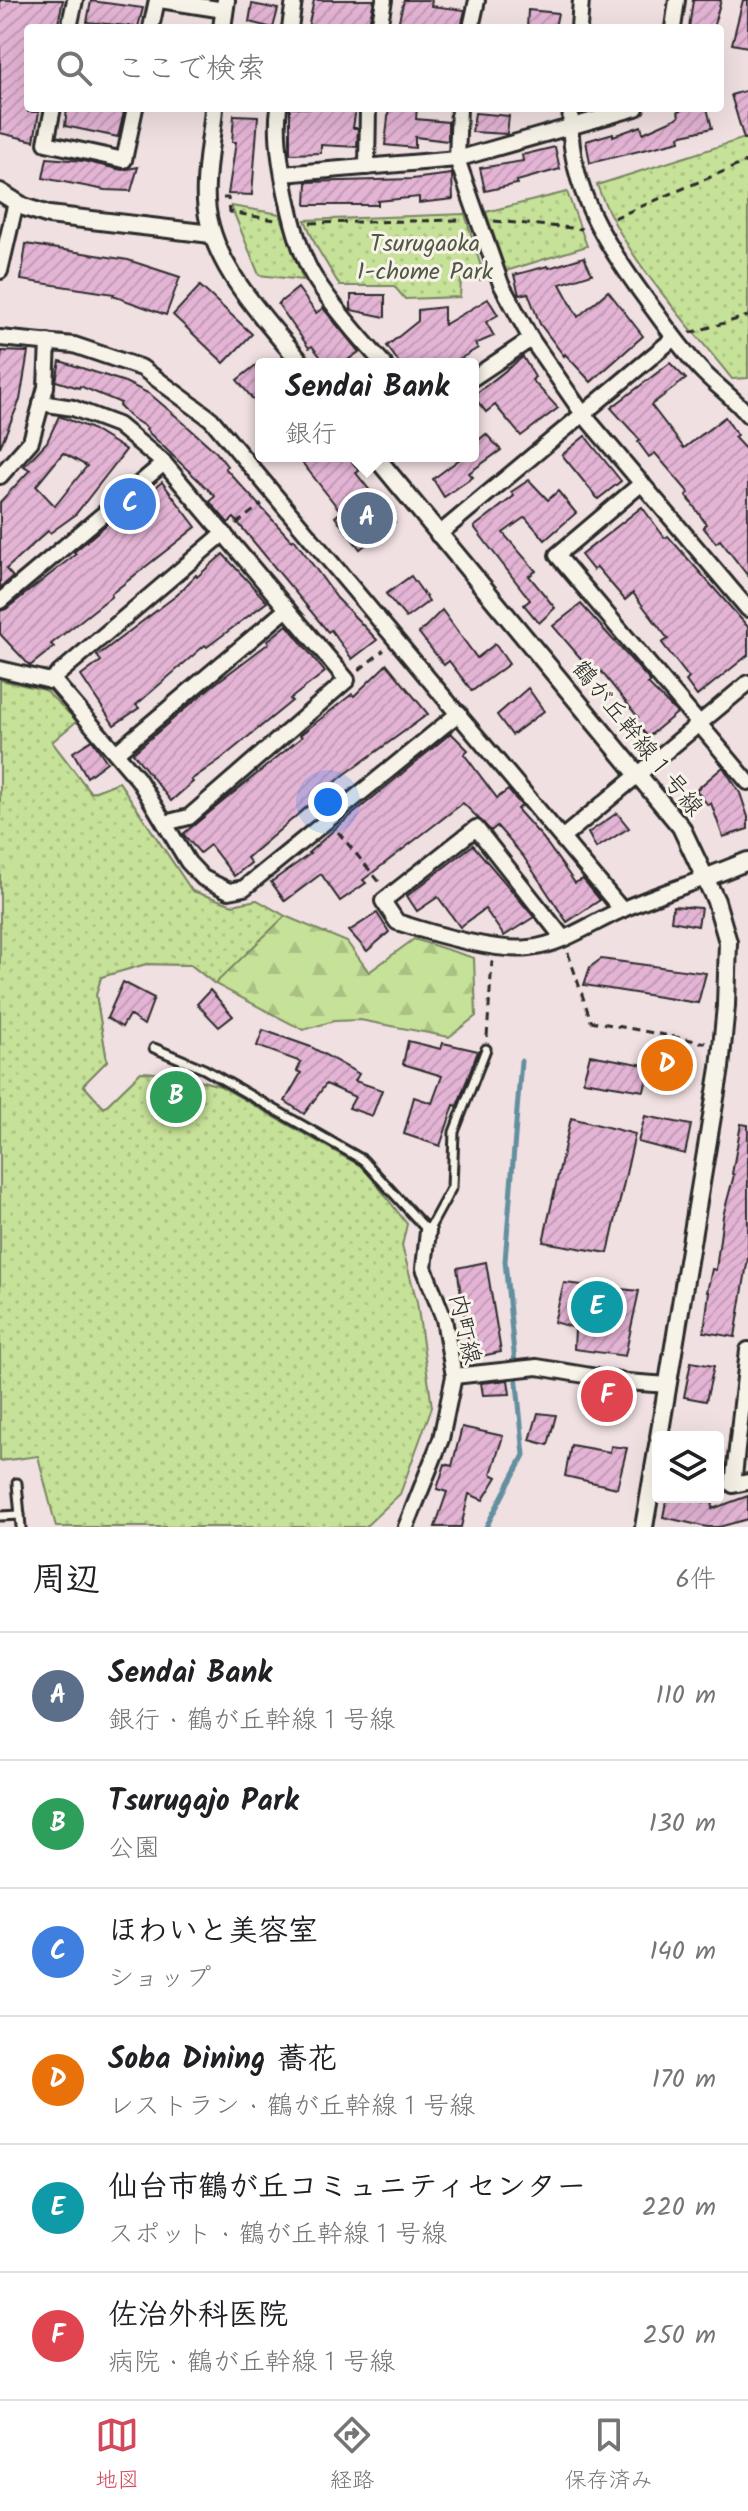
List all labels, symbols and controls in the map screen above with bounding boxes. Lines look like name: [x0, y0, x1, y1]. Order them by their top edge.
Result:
search box: [24, 24, 724, 112]
icon: search: [52, 46, 96, 90]
text: ここで検索: [116, 46, 266, 94]
park label: Tsurugaoka 1-chome Park: [357, 225, 494, 292]
popup: [255, 358, 479, 462]
text: Sendai Bank: [285, 364, 449, 412]
text: 銀行: [285, 414, 337, 456]
pin: C: [104, 474, 156, 534]
pin: A: [341, 488, 393, 548]
street label: 鶴が丘幹線１号線: [561, 652, 713, 826]
your location: [308, 782, 348, 822]
pin: D: [641, 1035, 693, 1095]
pin: B: [150, 1067, 202, 1127]
pin: E: [571, 1277, 623, 1337]
street label: 内町線: [437, 1290, 491, 1368]
pin: F: [581, 1366, 633, 1426]
map controls: [652, 1431, 724, 1503]
button: layers: [652, 1431, 724, 1503]
text: 周辺: [32, 1554, 100, 1608]
text: 6件: [676, 1559, 716, 1601]
text: Sendai Bank: [108, 1650, 272, 1698]
text: A: [50, 1675, 66, 1717]
text: 110 m: [656, 1675, 716, 1717]
text: 銀行 · 鶴が丘幹線１号線: [108, 1700, 395, 1742]
text: Tsurugajo Park: [108, 1778, 299, 1826]
text: B: [50, 1803, 66, 1845]
text: 130 m: [649, 1803, 716, 1845]
text: 公園: [108, 1828, 160, 1870]
text: ほわいと美容室: [108, 1908, 318, 1956]
text: C: [50, 1931, 66, 1973]
text: 140 m: [649, 1931, 716, 1973]
text: ショップ: [108, 1958, 211, 2000]
text: Soba Dining 蕎花: [108, 2036, 337, 2084]
text: D: [49, 2059, 67, 2101]
text: 170 m: [652, 2059, 716, 2101]
text: レストラン · 鶴が丘幹線１号線: [108, 2086, 475, 2128]
text: 仙台市鶴が丘コミュニティセンター: [108, 2164, 586, 2212]
text: E: [51, 2187, 65, 2229]
text: 220 m: [642, 2187, 716, 2229]
text: スポット · 鶴が丘幹線１号線: [108, 2214, 447, 2256]
text: 佐治外科医院: [108, 2292, 288, 2340]
text: F: [51, 2315, 65, 2357]
text: 250 m: [643, 2315, 716, 2357]
text: 病院 · 鶴が丘幹線１号線: [108, 2342, 395, 2384]
tab: 地図: [95, 2413, 139, 2499]
tab: 経路: [330, 2413, 374, 2499]
tab: 保存済み: [565, 2413, 653, 2499]

